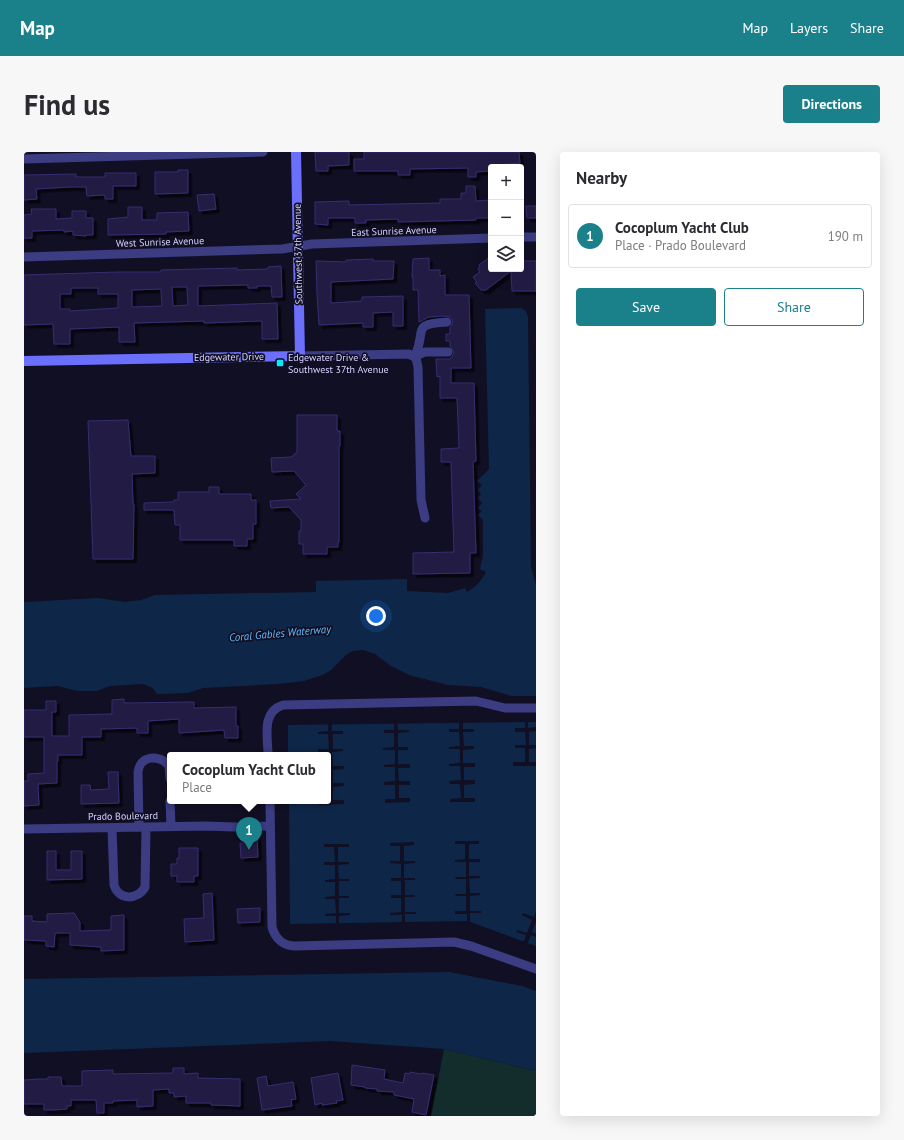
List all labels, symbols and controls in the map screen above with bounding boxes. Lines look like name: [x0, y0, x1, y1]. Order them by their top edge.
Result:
text: Map: [20, 16, 55, 40]
text: Map: [742, 19, 768, 37]
text: Layers: [790, 19, 828, 37]
text: Share: [850, 19, 884, 37]
button: Directions: [783, 85, 880, 123]
text: Find us: [24, 86, 110, 123]
map controls: [488, 164, 524, 272]
button: +: [488, 164, 524, 200]
text: Nearby: [576, 167, 627, 189]
button: −: [488, 200, 524, 236]
street label: Southwest 37th Avenue: [291, 204, 305, 304]
text: Cocoplum Yacht Club: [615, 218, 749, 237]
street label: East Sunrise Avenue: [351, 223, 437, 239]
text: 1: [586, 228, 594, 245]
text: 190 m: [828, 228, 863, 245]
street label: West Sunrise Avenue: [116, 234, 204, 250]
button: layers: [488, 236, 524, 272]
text: Place · Prado Boulevard: [615, 237, 746, 254]
button: Save: [576, 288, 716, 326]
button: Share: [724, 288, 864, 326]
street label: Edgewater Drive: [194, 350, 264, 364]
place label: Edgewater Drive & Southwest 37th Avenue: [288, 351, 389, 376]
marker: Edgewater Drive & Southwest 37th Avenue: [275, 358, 285, 368]
your location: [366, 606, 386, 626]
water label: Coral Gables Waterway: [229, 621, 333, 644]
popup: [167, 752, 331, 804]
text: Cocoplum Yacht Club: [182, 760, 316, 779]
text: Place: [182, 779, 212, 796]
street label: Prado Boulevard: [88, 809, 158, 823]
pin: 1: [236, 817, 262, 850]

